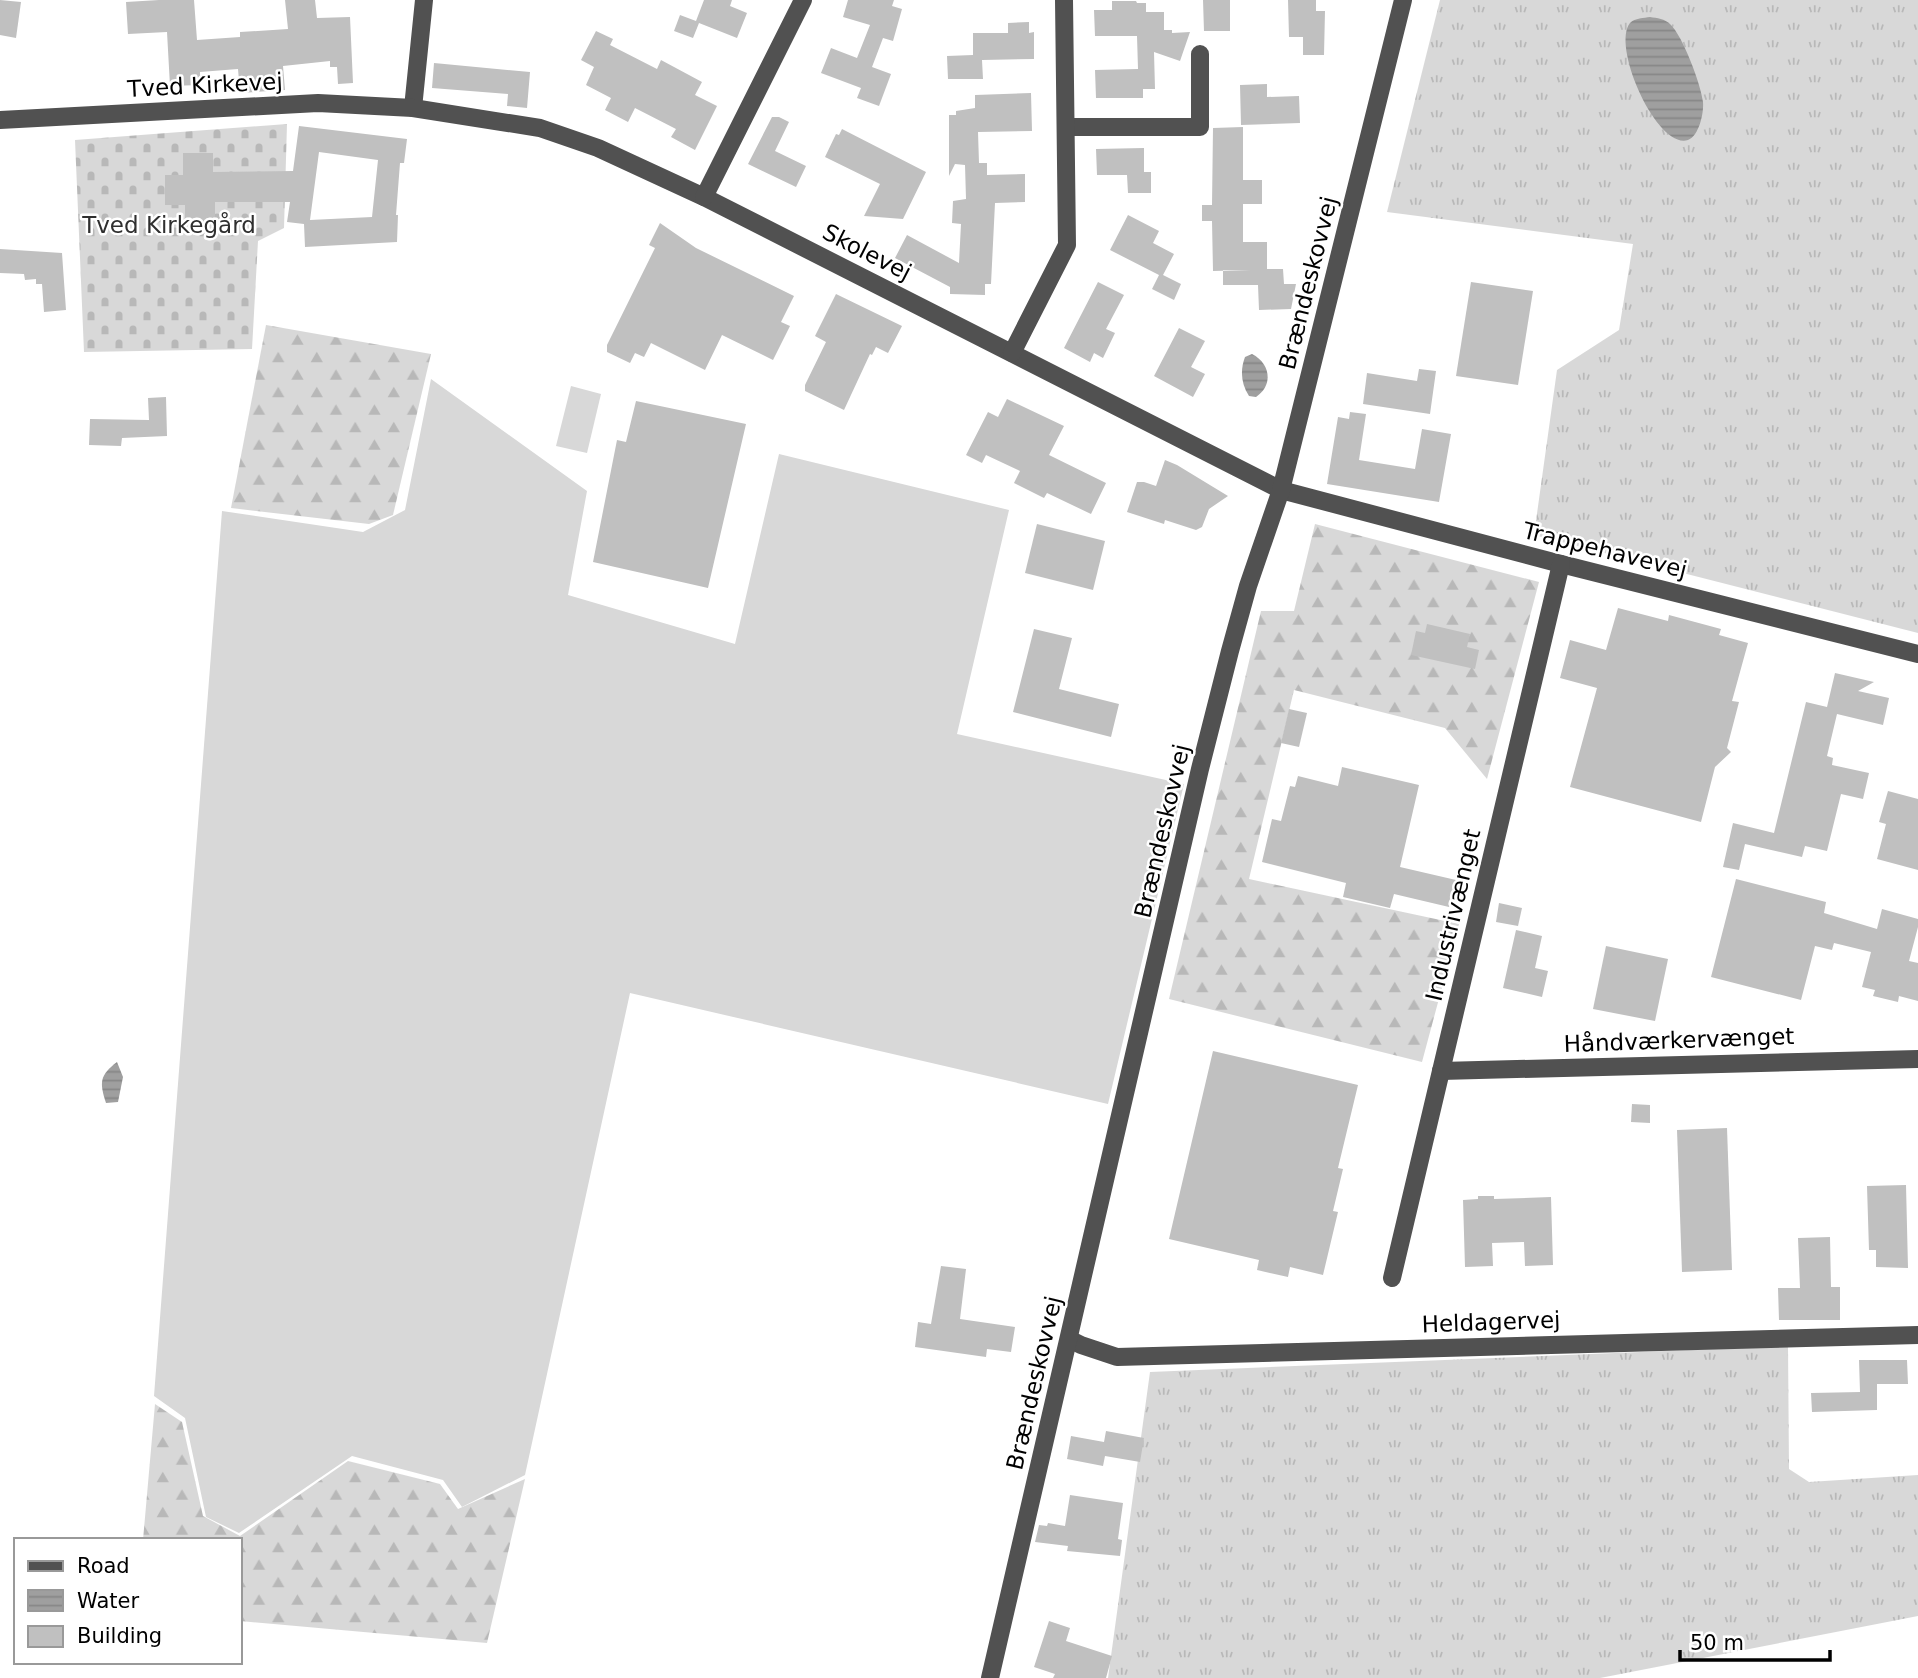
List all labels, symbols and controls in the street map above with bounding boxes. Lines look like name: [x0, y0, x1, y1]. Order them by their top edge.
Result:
street label: Tved Kirkevej: [126, 68, 283, 102]
street label: Brændeskovvej: [1274, 194, 1342, 372]
park label: Tved Kirkegård: [81, 211, 256, 238]
street label: Skolevej: [818, 219, 916, 285]
street label: Trappehavevej: [1519, 517, 1690, 583]
street label: Brændeskovvej: [1129, 742, 1195, 920]
street label: Industrivænget: [1421, 826, 1485, 1004]
street label: Håndværkervænget: [1563, 1022, 1795, 1057]
street label: Brændeskovvej: [1001, 1294, 1067, 1472]
street label: Heldagervej: [1421, 1307, 1561, 1337]
legend: [14, 1538, 242, 1664]
text: Road: [77, 1554, 130, 1578]
text: Water: [77, 1589, 139, 1613]
scale bar: [1680, 1618, 1830, 1662]
text: Building: [77, 1624, 162, 1648]
text: 50 m: [1690, 1631, 1744, 1655]

